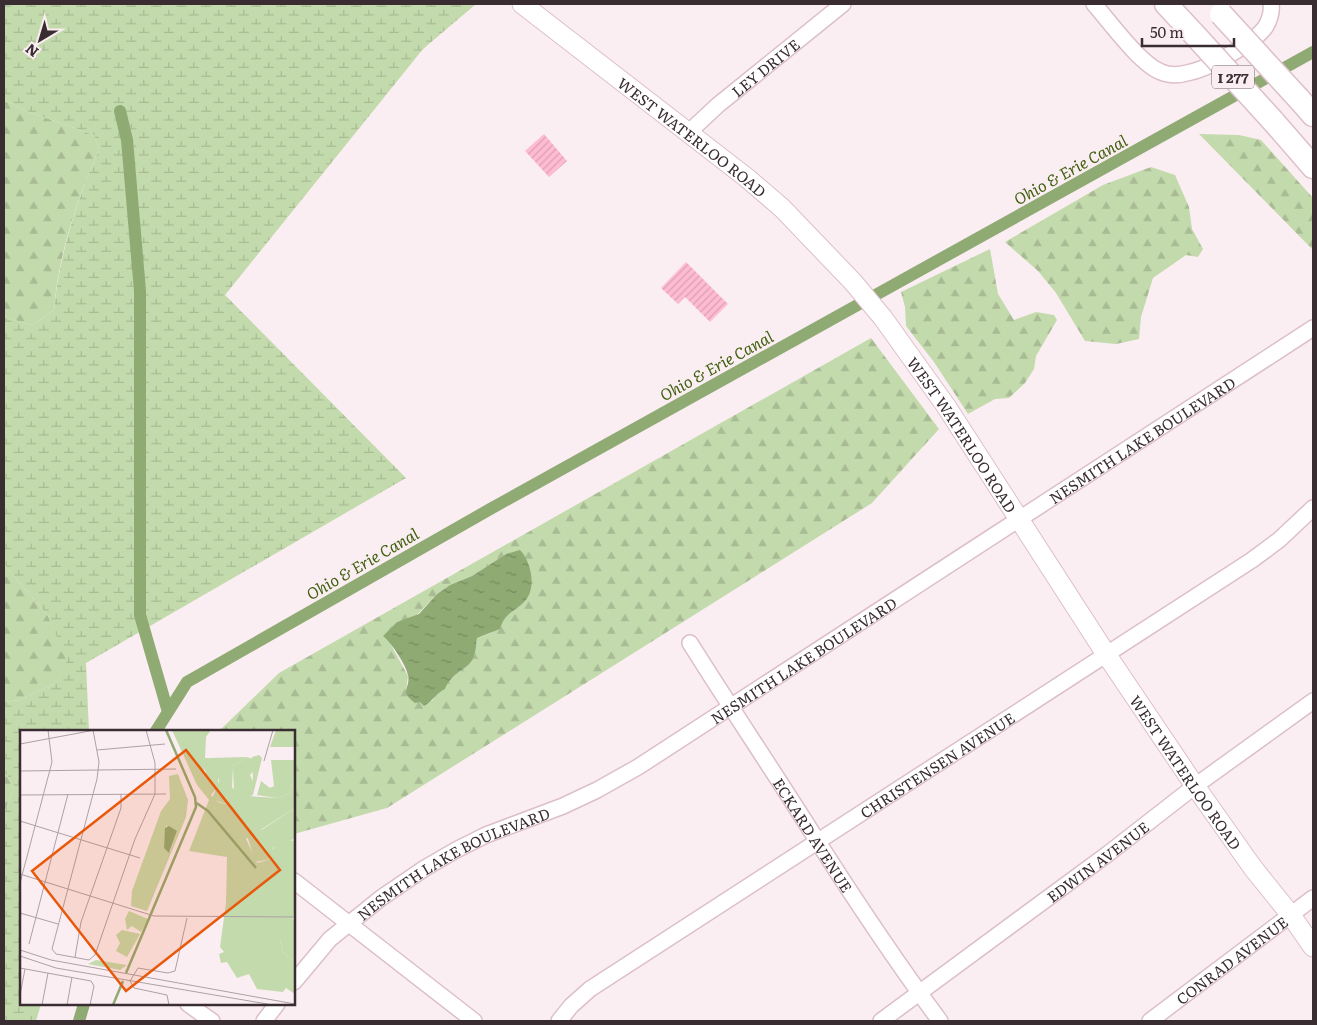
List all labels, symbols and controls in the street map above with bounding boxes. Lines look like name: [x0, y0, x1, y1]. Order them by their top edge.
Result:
north arrow: [15, 15, 65, 65]
scale bar: [1142, 15, 1234, 47]
text: 50 m: [1150, 20, 1184, 43]
street label: LEY DRIVE: [726, 32, 804, 102]
text: N: [20, 39, 42, 63]
road number: I 277: [1212, 66, 1254, 88]
street label: WEST WATERLOO ROAD: [613, 71, 772, 202]
water label: Ohio & Erie Canal: [1009, 128, 1132, 210]
water label: Ohio & Erie Canal: [655, 324, 778, 406]
street label: WEST WATERLOO ROAD: [902, 352, 1023, 517]
street label: NESMITH LAKE BOULEVARD: [1044, 370, 1240, 509]
water label: Ohio & Erie Canal: [301, 521, 423, 605]
street label: NESMITH LAKE BOULEVARD: [705, 590, 901, 729]
street label: WEST WATERLOO ROAD: [1125, 690, 1248, 854]
street label: CHRISTENSEN AVENUE: [855, 706, 1019, 823]
inset map: [20, 730, 295, 1005]
street label: ECKARD AVENUE: [768, 773, 859, 897]
street label: NESMITH LAKE BOULEVARD: [351, 801, 553, 925]
street label: EDWIN AVENUE: [1041, 815, 1153, 907]
street label: CONRAD AVENUE: [1171, 910, 1292, 1009]

